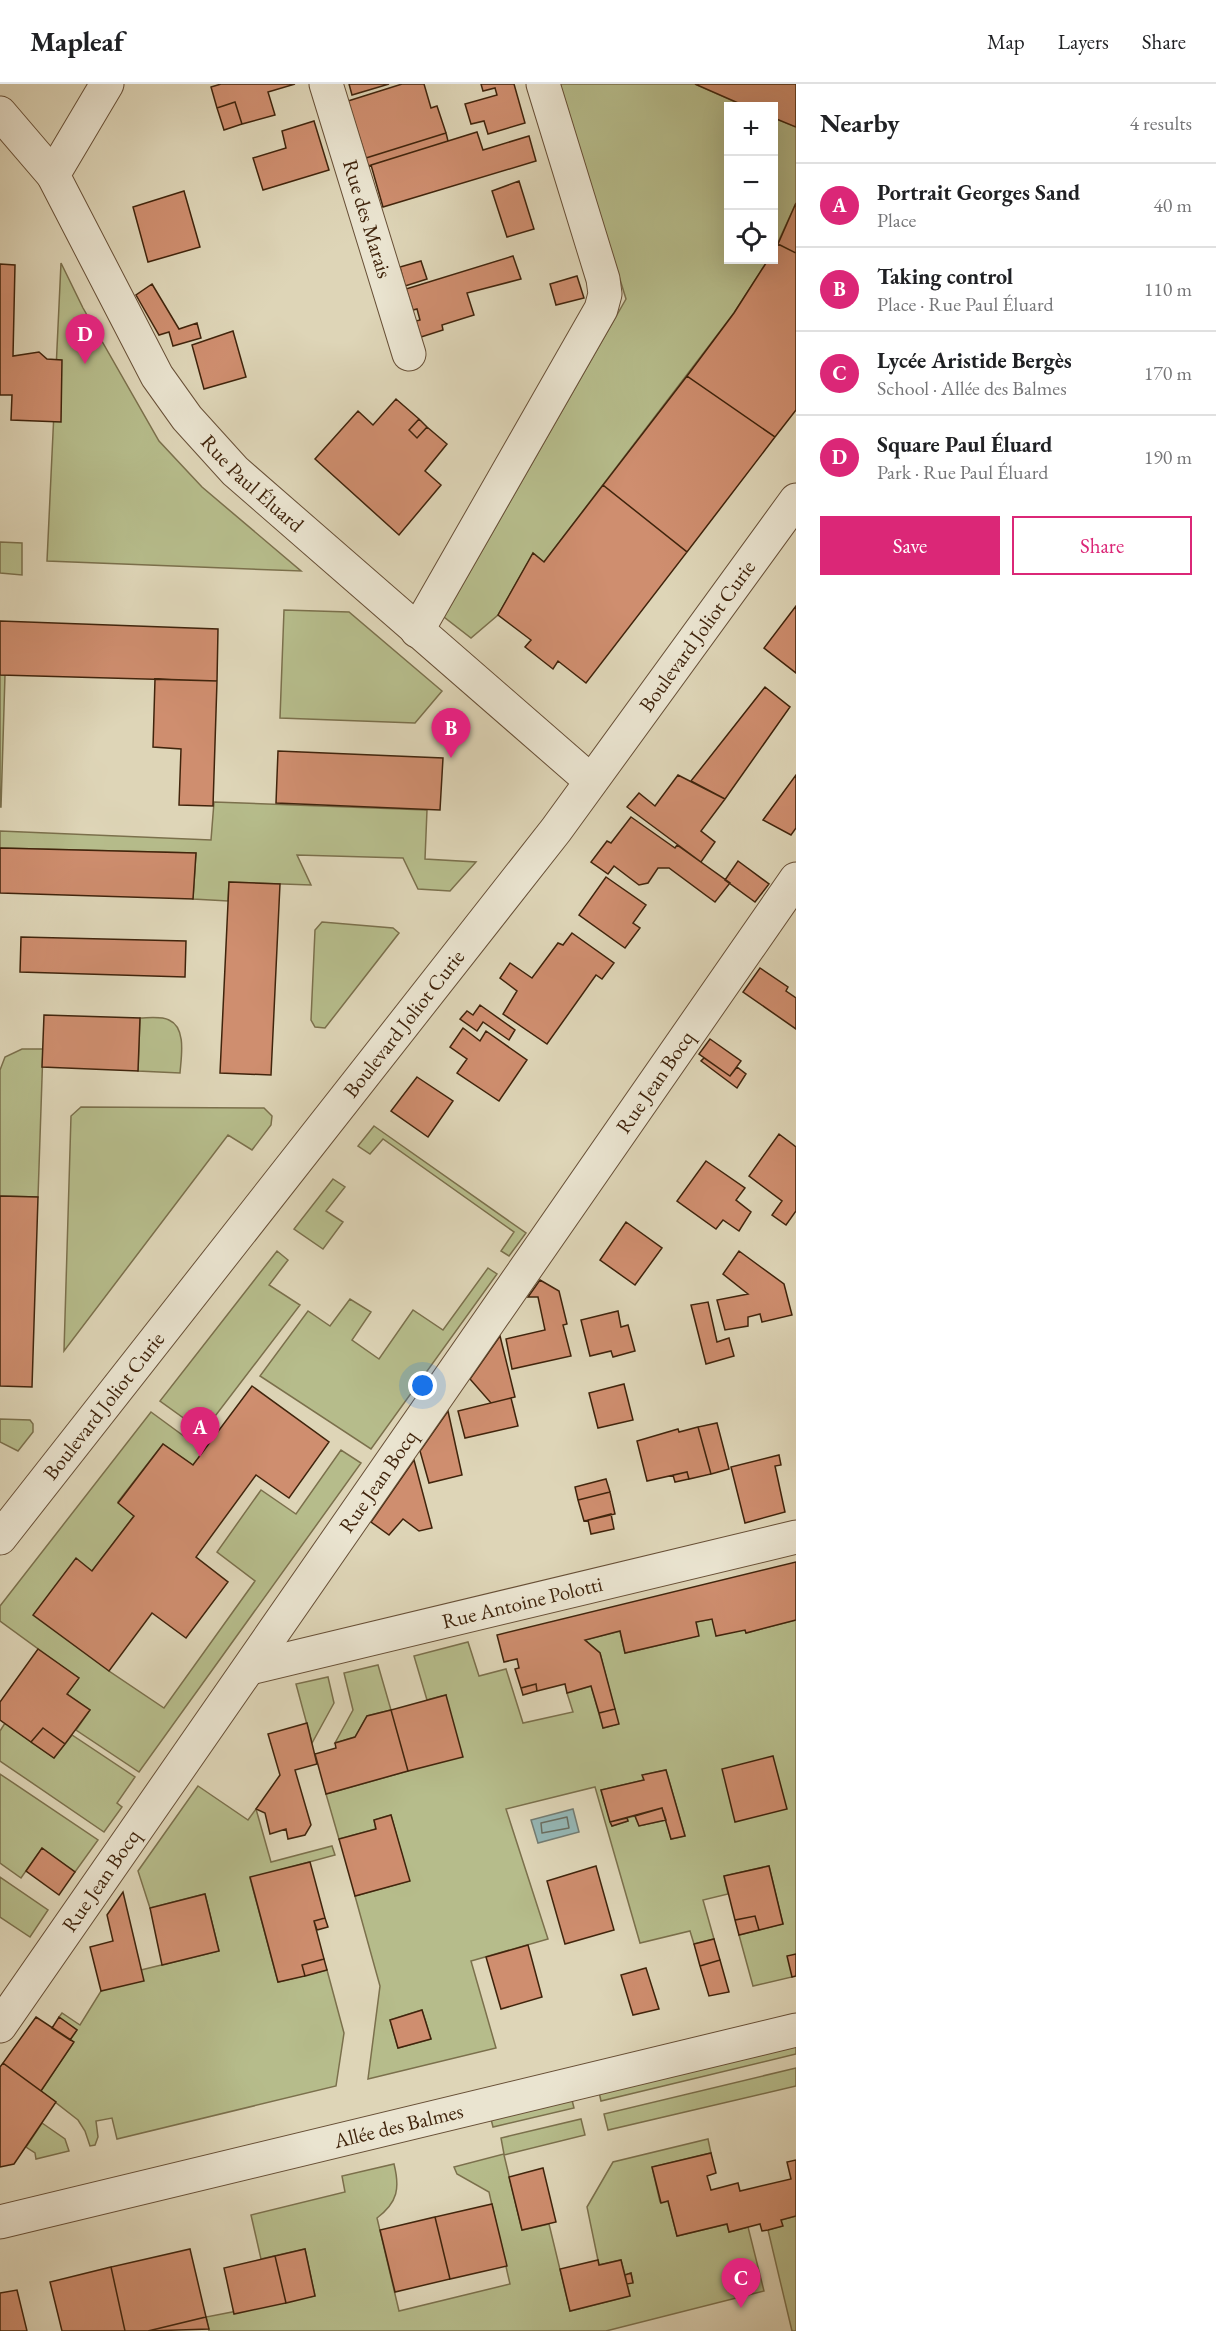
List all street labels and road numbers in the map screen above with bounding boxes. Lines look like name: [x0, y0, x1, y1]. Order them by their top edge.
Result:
street label: Rue des Marais: [337, 156, 399, 281]
street label: Rue Paul Éluard: [195, 428, 310, 538]
street label: Boulevard Joliot Curie: [632, 555, 761, 717]
street label: Boulevard Joliot Curie: [337, 944, 470, 1103]
street label: Rue Jean Bocq: [610, 1025, 700, 1138]
street label: Boulevard Joliot Curie: [37, 1326, 170, 1485]
street label: Rue Jean Bocq: [332, 1424, 423, 1538]
street label: Rue Antoine Polotti: [439, 1570, 605, 1634]
street label: Rue Jean Bocq: [55, 1824, 146, 1937]
street label: Allée des Balmes: [330, 2097, 466, 2154]

